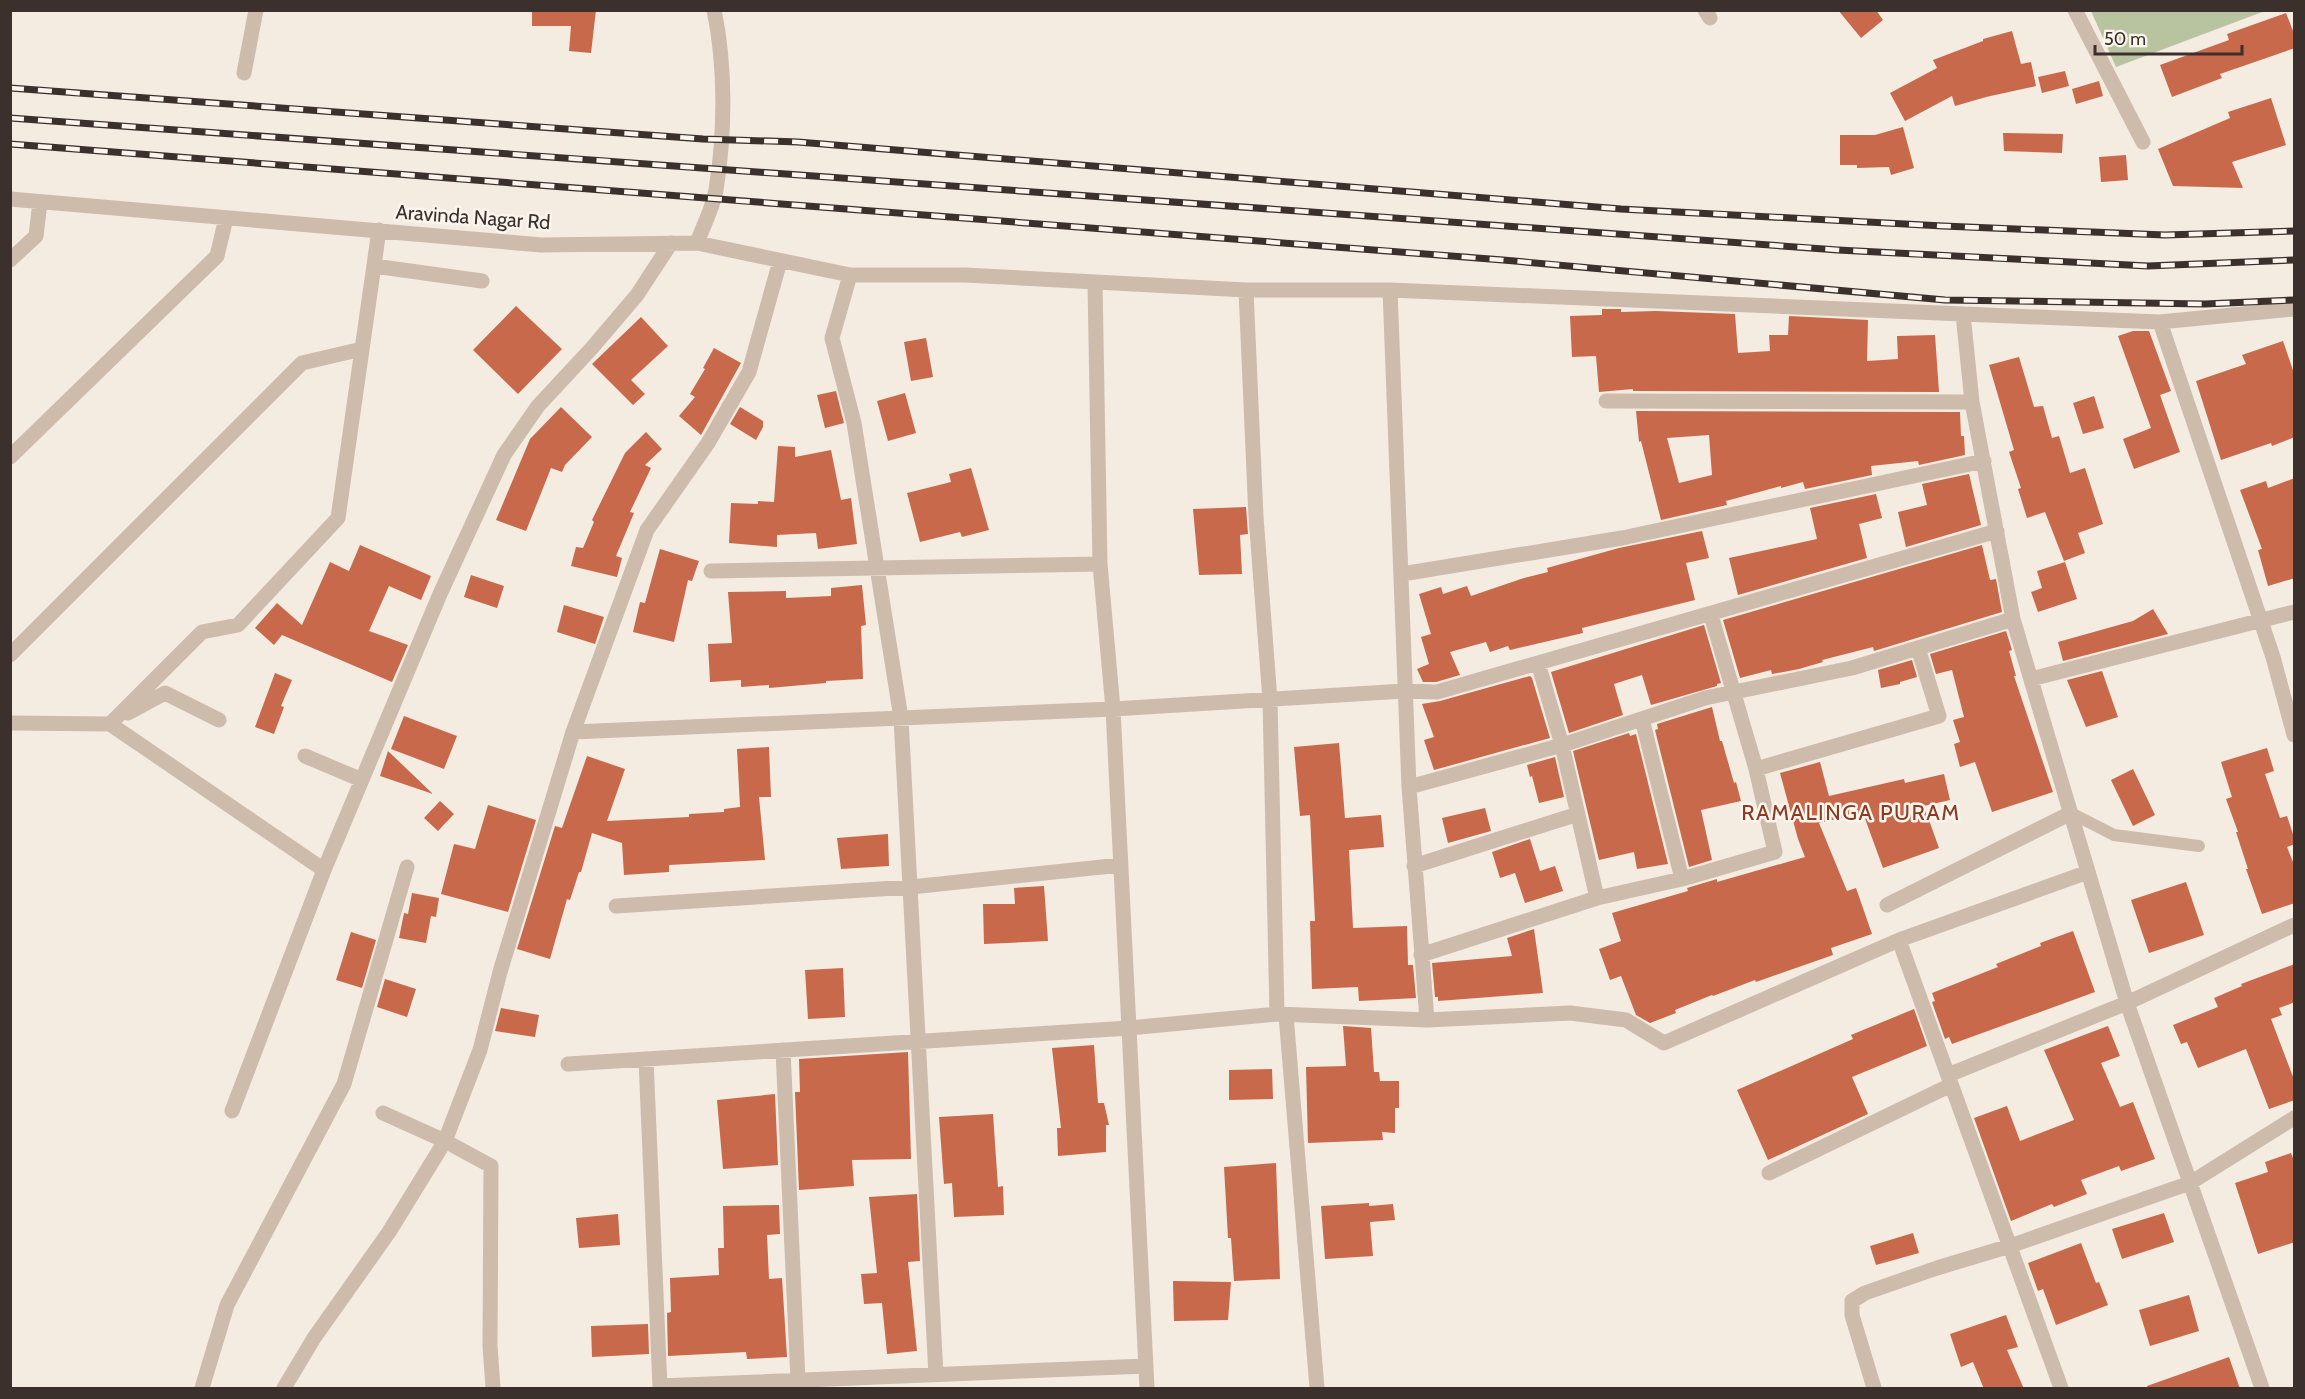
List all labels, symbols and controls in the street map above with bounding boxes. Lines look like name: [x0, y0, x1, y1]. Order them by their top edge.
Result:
scale bar: [2095, 18, 2242, 56]
text: 50 m: [2104, 28, 2146, 50]
street label: Aravinda Nagar Rd: [395, 200, 551, 234]
district label: RAMALINGA PURAM: [1741, 799, 1961, 826]

